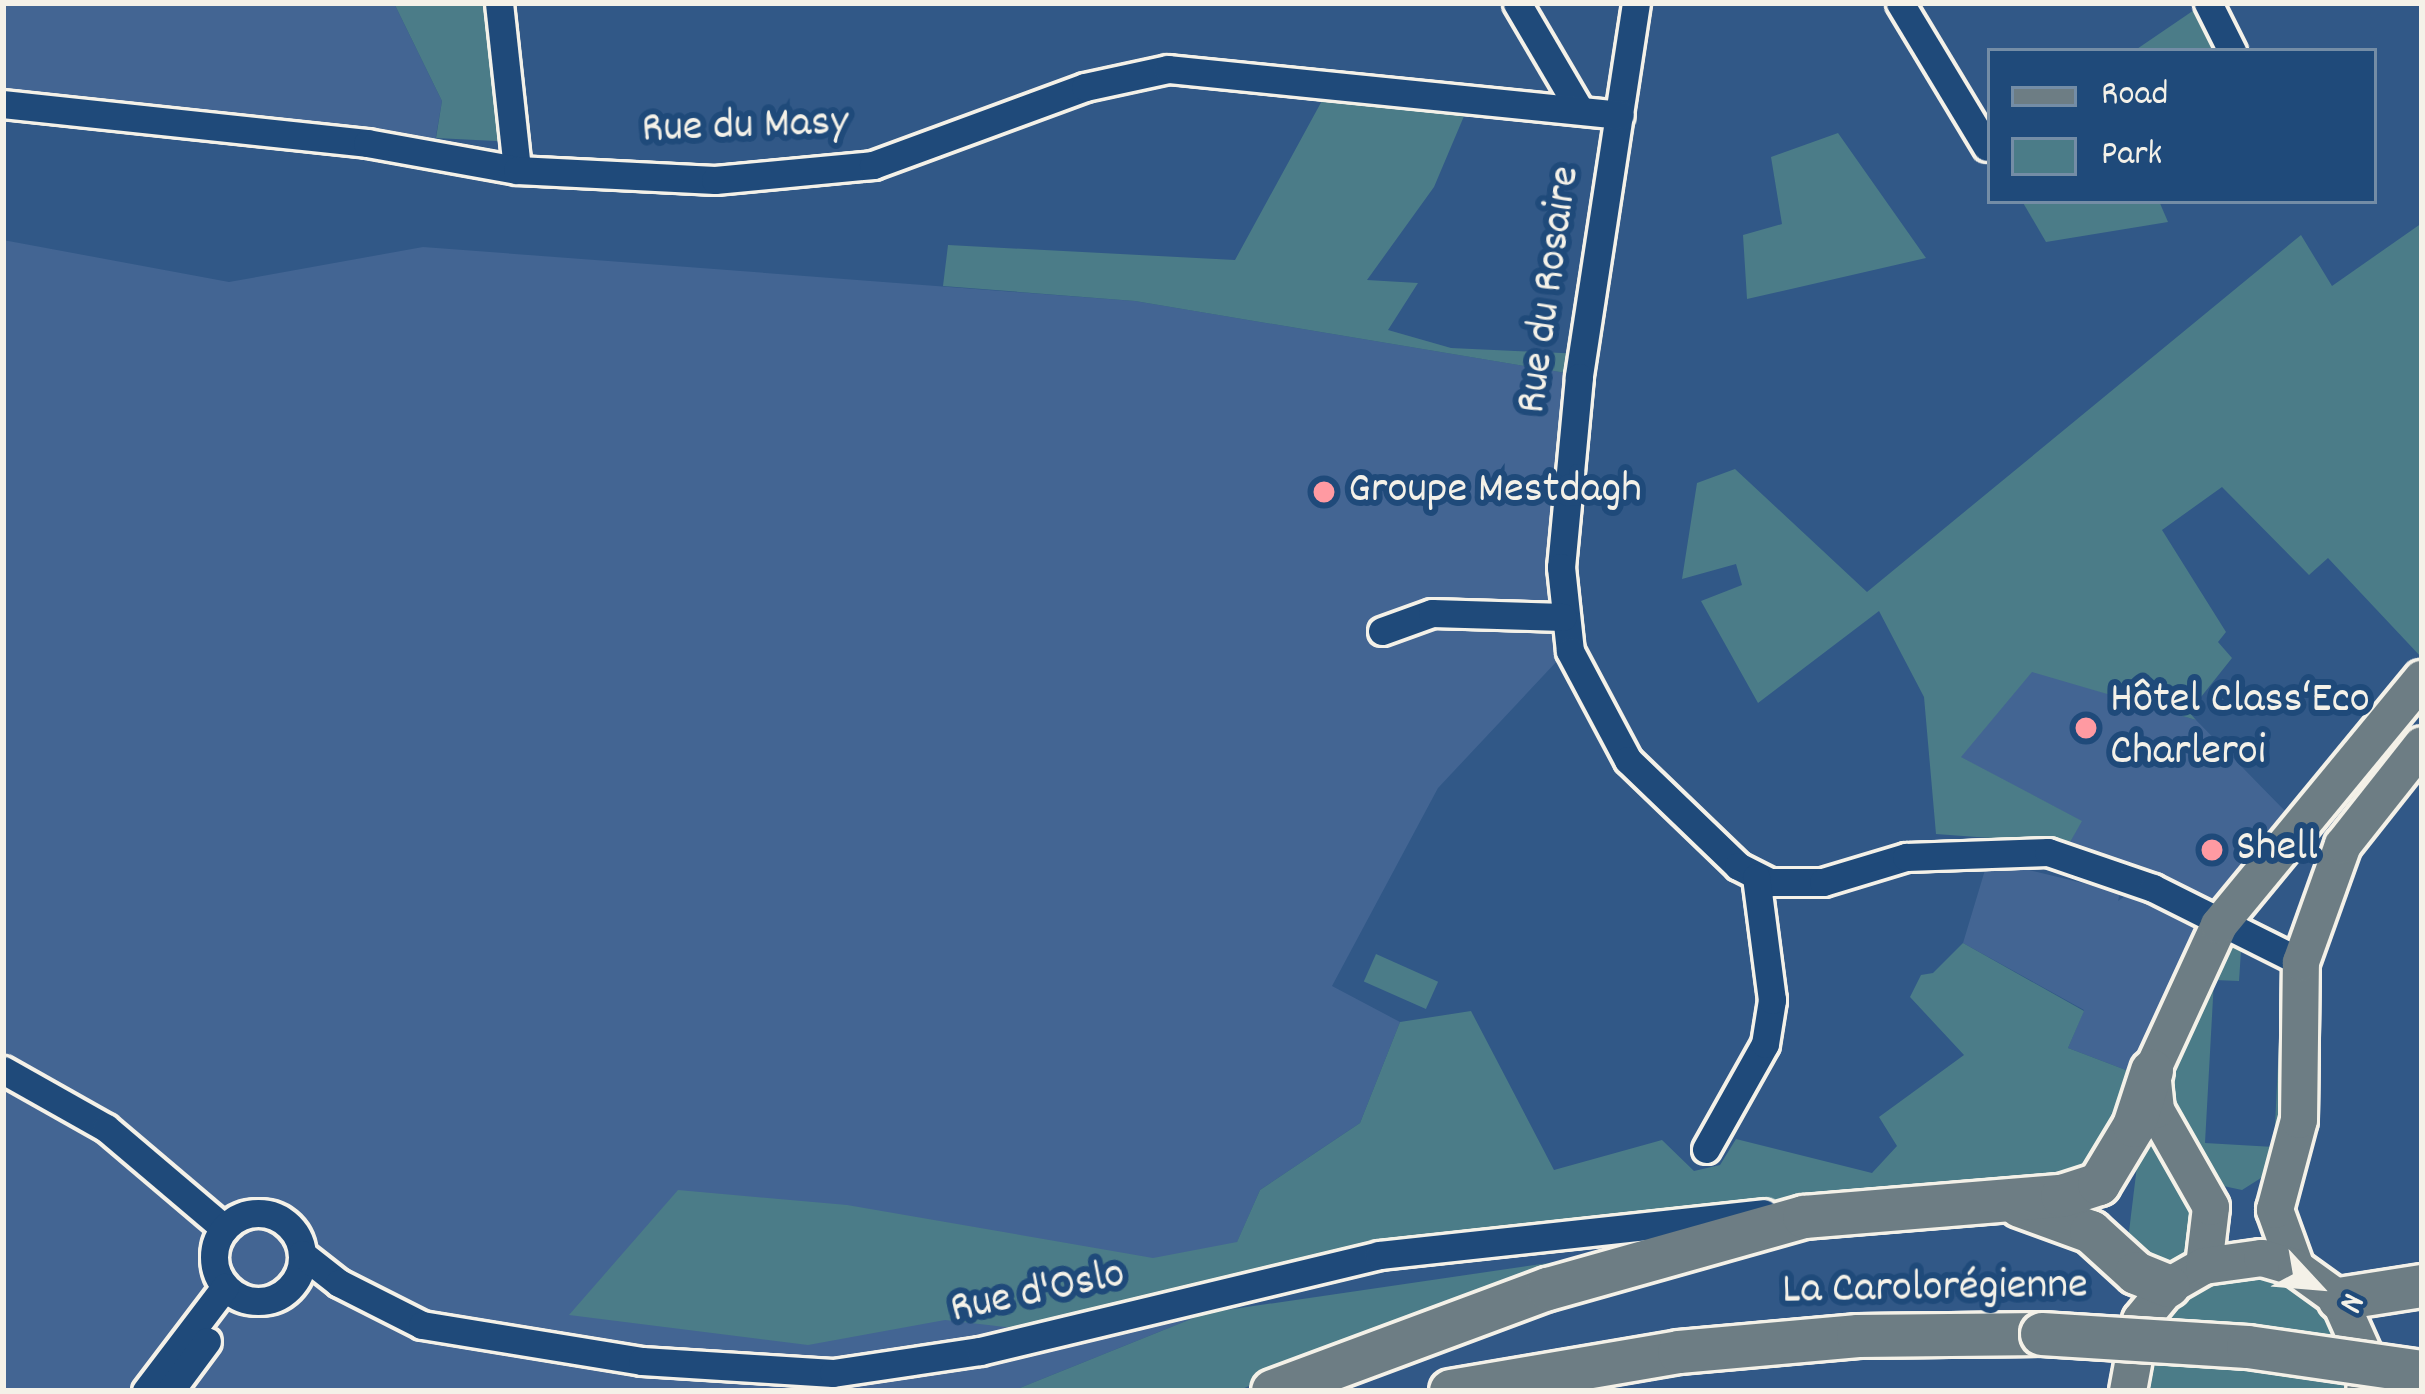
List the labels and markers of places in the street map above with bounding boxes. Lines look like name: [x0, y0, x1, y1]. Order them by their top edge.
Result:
place label: Groupe Mestdagh: [1348, 465, 1642, 519]
marker: Groupe Mestdagh: [1311, 479, 1337, 505]
place label: Hôtel Class‘Eco Charleroi: [2110, 675, 2370, 781]
marker: Hôtel Class‘Eco Charleroi: [2073, 715, 2099, 741]
place label: Shell: [2236, 823, 2318, 877]
marker: Shell: [2199, 837, 2225, 863]

